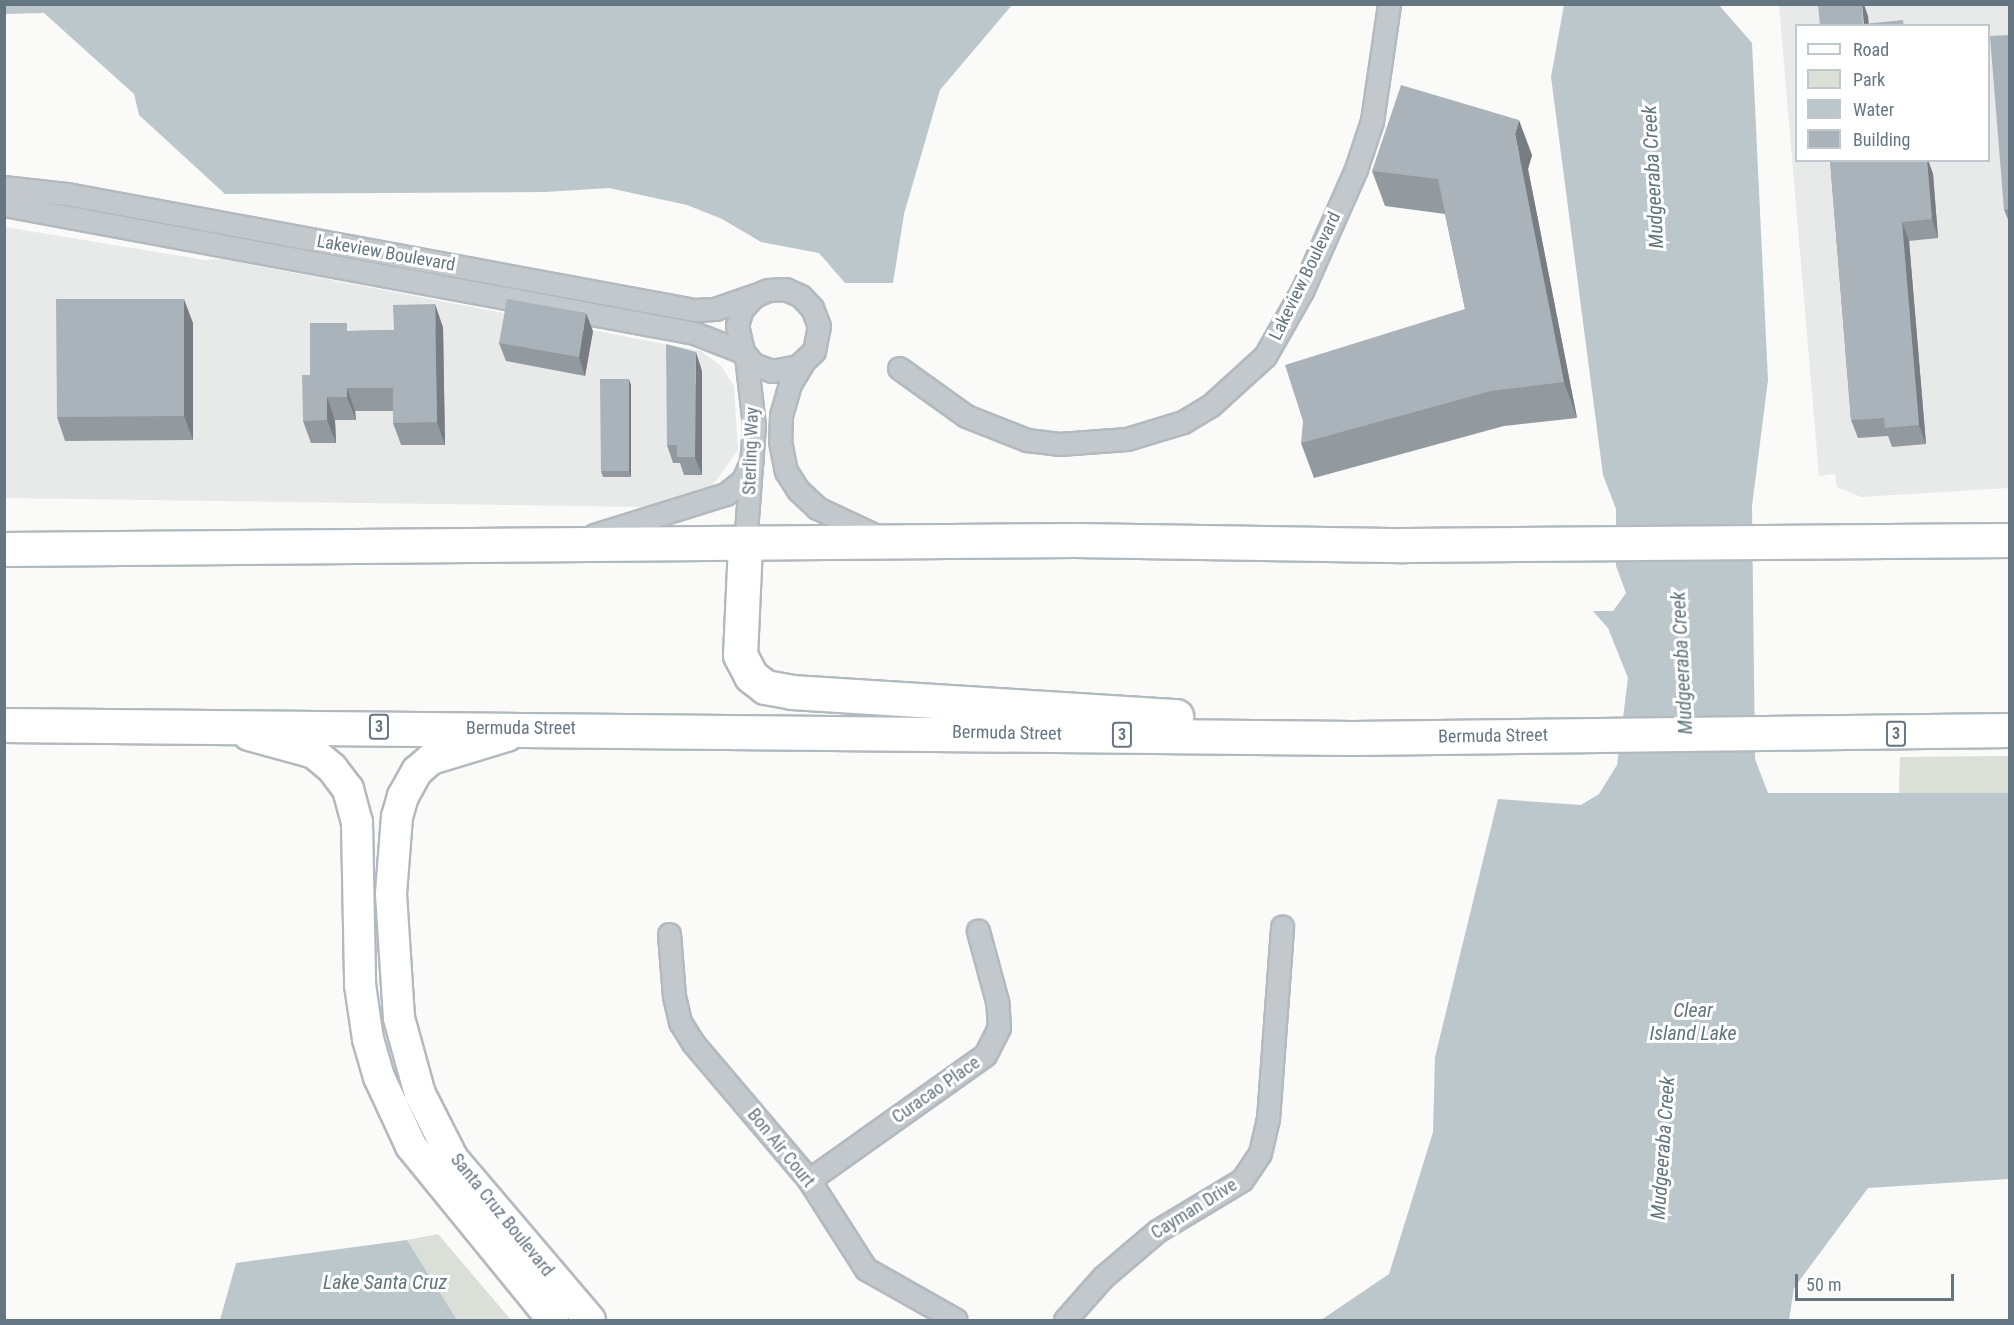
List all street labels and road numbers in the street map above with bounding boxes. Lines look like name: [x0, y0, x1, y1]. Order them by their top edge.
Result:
street label: Lakeview Boulevard: [1265, 208, 1345, 344]
street label: Lakeview Boulevard: [315, 230, 457, 276]
street label: Sterling Way: [739, 407, 763, 495]
road number: 3: [368, 714, 389, 740]
street label: Bermuda Street: [466, 717, 576, 739]
street label: Bermuda Street: [952, 721, 1062, 745]
road number: 3: [1886, 721, 1906, 747]
road number: 3: [1112, 722, 1132, 748]
street label: Bermuda Street: [1438, 724, 1548, 748]
street label: Curacao Place: [888, 1052, 984, 1128]
street label: Bon Air Court: [743, 1104, 819, 1192]
street label: Santa Cruz Boulevard: [446, 1149, 558, 1281]
street label: Cayman Drive: [1147, 1174, 1241, 1244]

